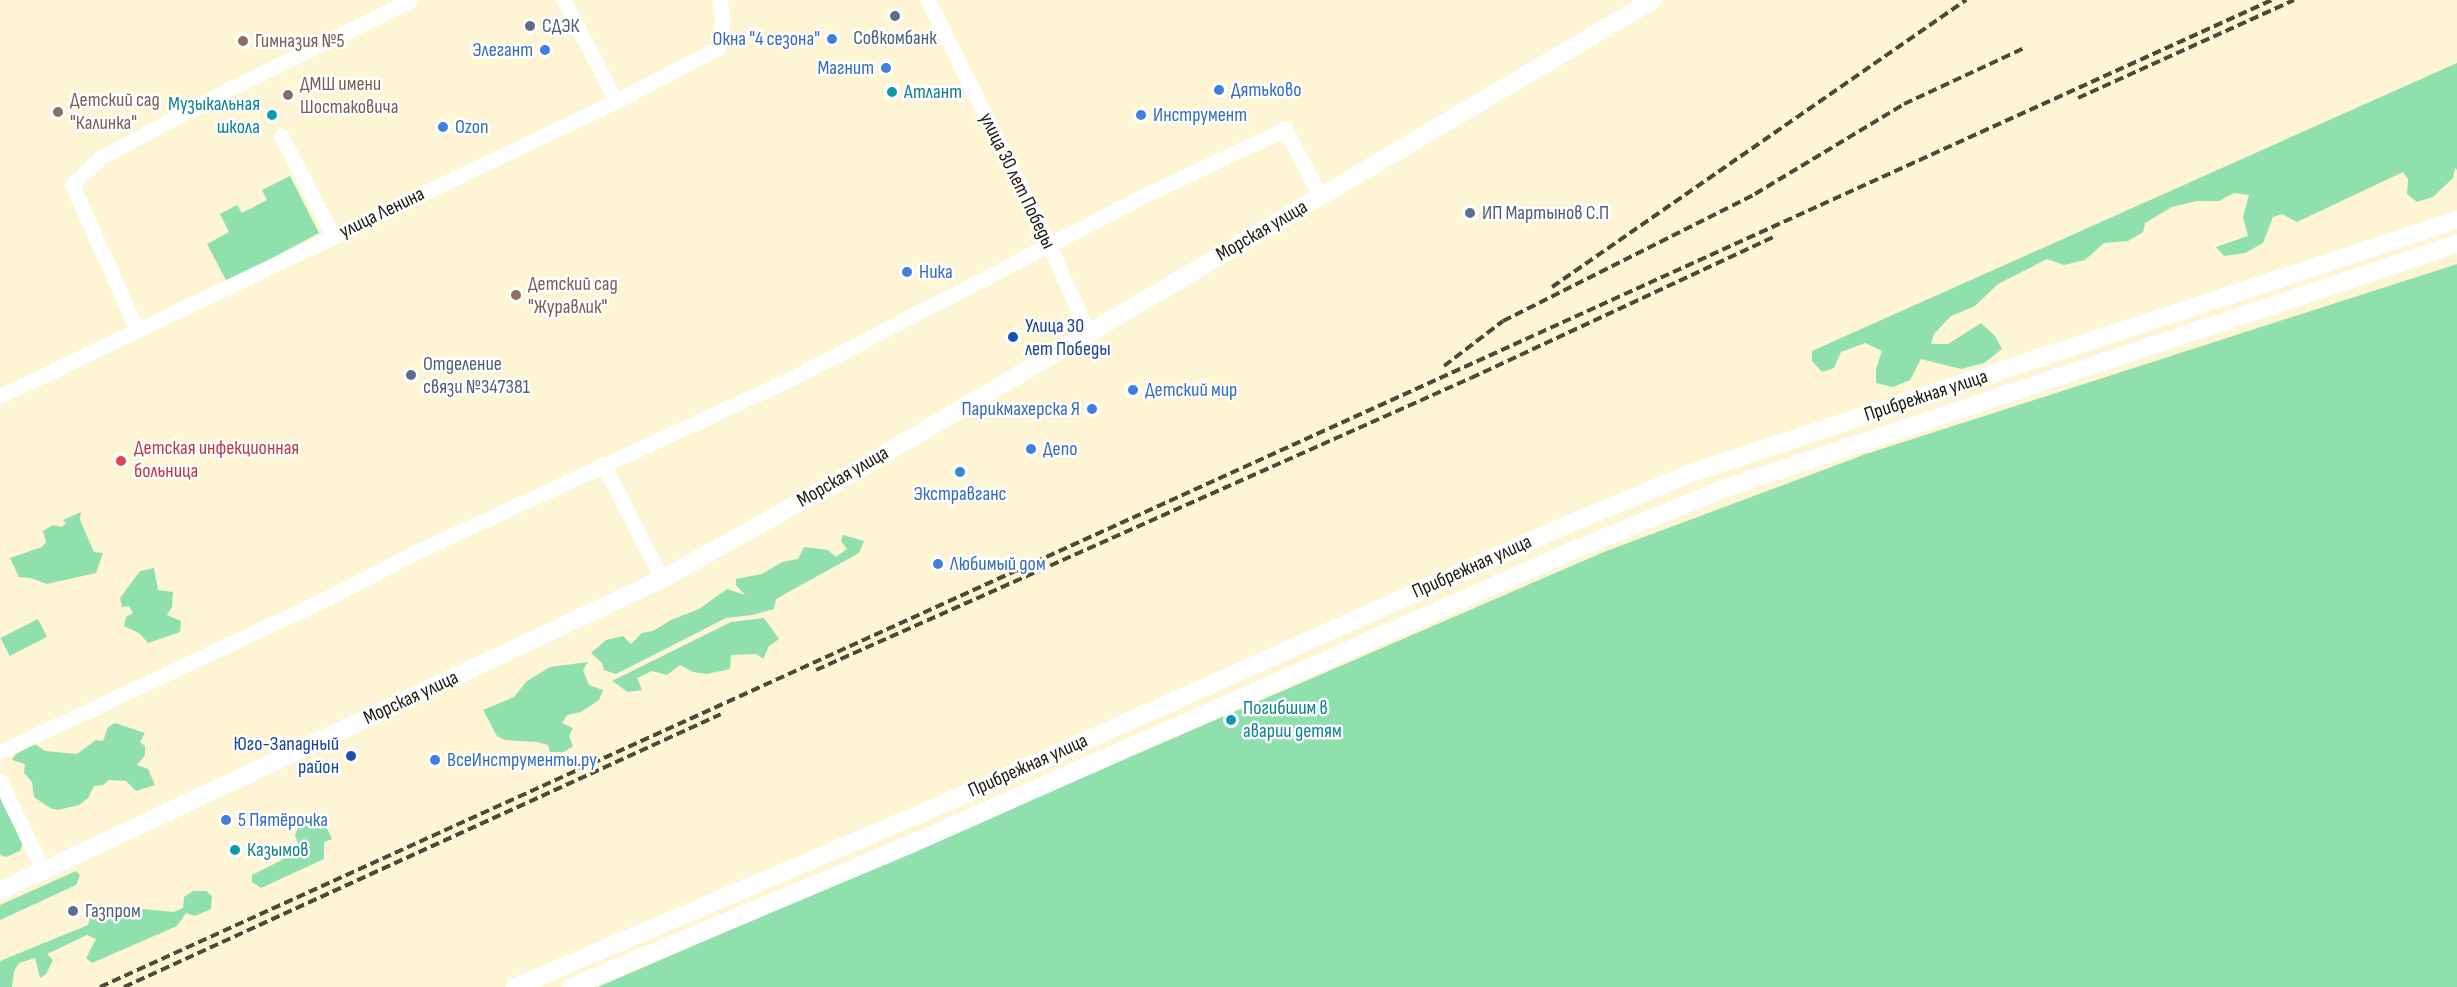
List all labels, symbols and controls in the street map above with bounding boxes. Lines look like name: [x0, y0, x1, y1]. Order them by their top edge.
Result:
marker: Совкомбанк: [888, 9, 902, 23]
place label: СДЭК: [542, 14, 579, 38]
marker: СДЭК: [523, 19, 537, 33]
place label: Совкомбанк: [853, 26, 937, 50]
place label: Окна "4 сезона": [713, 27, 820, 51]
place label: Гимназия №5: [255, 29, 345, 53]
marker: Окна "4 сезона": [825, 32, 839, 46]
marker: Гимназия №5: [236, 34, 250, 48]
place label: Элегант: [472, 38, 533, 62]
marker: Элегант: [538, 43, 552, 57]
place label: Магнит: [817, 56, 874, 80]
marker: Магнит: [879, 61, 893, 75]
place label: ДМШ имени Шостаковича: [300, 72, 398, 119]
place label: Дятьково: [1231, 78, 1301, 102]
place label: Атлант: [904, 80, 962, 104]
marker: Дятьково: [1212, 83, 1226, 97]
marker: Атлант: [885, 85, 899, 99]
place label: Детский сад "Калинка": [70, 88, 160, 135]
marker: ДМШ имени Шостаковича: [281, 88, 295, 102]
place label: Музыкальная школа: [168, 92, 260, 139]
place label: Инструмент: [1153, 103, 1247, 127]
marker: Детский сад "Калинка": [51, 105, 65, 119]
marker: Музыкальная школа: [265, 108, 279, 122]
marker: Инструмент: [1134, 108, 1148, 122]
street label: улица 30 лет Победы: [974, 109, 1060, 253]
place label: Ozon: [455, 115, 489, 139]
marker: Ozon: [436, 120, 450, 134]
street label: улица Ленина: [336, 182, 428, 244]
street label: Морская улица: [1212, 195, 1312, 267]
place label: ИП Мартынов С.П: [1482, 201, 1609, 225]
marker: ИП Мартынов С.П: [1463, 206, 1477, 220]
place label: Ника: [919, 260, 953, 284]
marker: Ника: [900, 265, 914, 279]
place label: Детский сад "Журавлик": [528, 272, 618, 319]
marker: Детский сад "Журавлик": [509, 288, 523, 302]
place label: Улица 30 лет Победы: [1025, 314, 1111, 361]
marker: Улица 30 лет Победы: [1006, 330, 1020, 344]
place label: Отделение связи №347381: [423, 352, 530, 399]
street label: Прибрежная улица: [1861, 365, 1991, 427]
marker: Отделение связи №347381: [404, 368, 418, 382]
place label: Детский мир: [1145, 378, 1237, 402]
marker: Детский мир: [1126, 383, 1140, 397]
place label: Парикмахерска Я: [961, 397, 1080, 421]
marker: Парикмахерска Я: [1085, 402, 1099, 416]
place label: Детская инфекционная больница: [134, 437, 299, 484]
place label: Депо: [1043, 437, 1078, 461]
street label: Морская улица: [793, 441, 893, 513]
marker: Депо: [1024, 442, 1038, 456]
marker: Детская инфекционная больница: [112, 452, 130, 470]
marker: Экстравганс: [953, 465, 967, 479]
place label: Экстравганс: [913, 482, 1007, 506]
street label: Прибрежная улица: [1409, 530, 1535, 604]
place label: Любимый дом: [950, 552, 1046, 576]
marker: Любимый дом: [931, 557, 945, 571]
street label: Морская улица: [360, 666, 462, 730]
place label: Погибшим в аварии детям: [1243, 696, 1342, 743]
marker: Погибшим в аварии детям: [1224, 713, 1238, 727]
street label: Прибрежная улица: [965, 729, 1091, 803]
place label: Юго-Западный район: [233, 732, 339, 779]
place label: ВсеИнструменты.ру: [447, 748, 597, 772]
marker: Юго-Западный район: [344, 749, 358, 763]
marker: ВсеИнструменты.ру: [428, 753, 442, 767]
place label: 5 Пятёрочка: [238, 808, 328, 832]
marker: 5 Пятёрочка: [219, 813, 233, 827]
place label: Казымов: [247, 838, 309, 862]
marker: Казымов: [228, 843, 242, 857]
place label: Газпром: [85, 899, 141, 923]
marker: Газпром: [66, 904, 80, 918]

